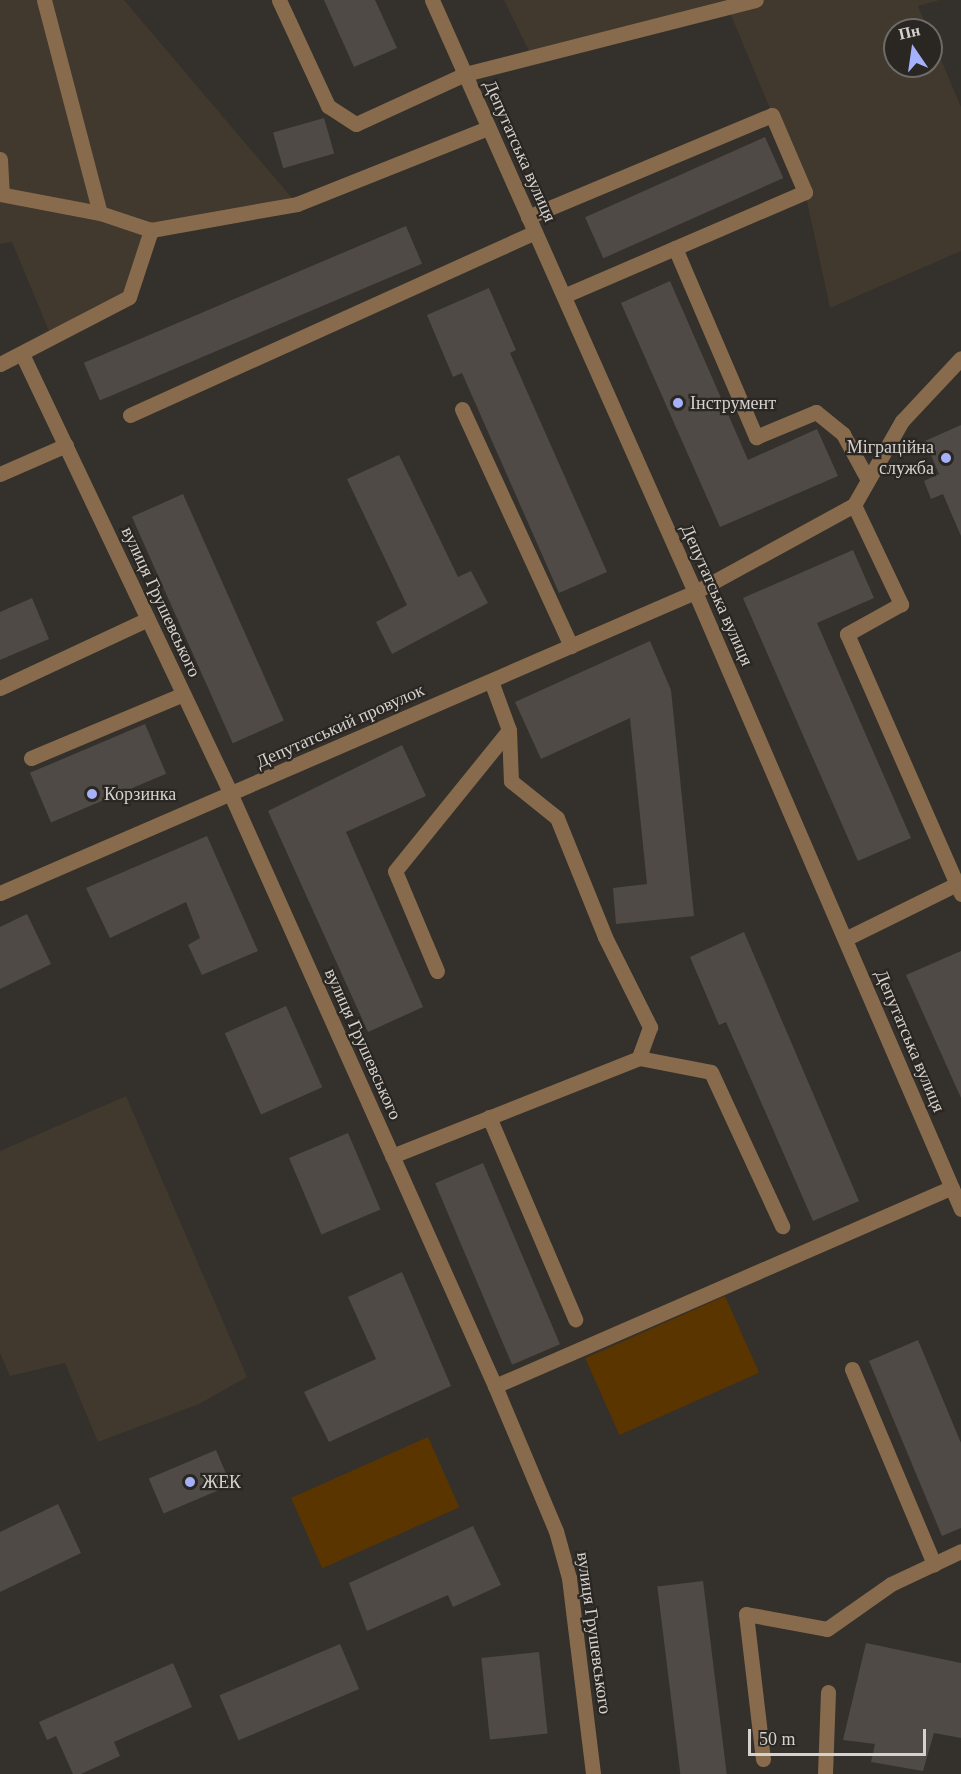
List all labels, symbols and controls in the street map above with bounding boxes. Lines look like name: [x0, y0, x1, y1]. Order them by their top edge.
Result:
north arrow: [883, 18, 943, 78]
text: Пн: [897, 21, 922, 43]
street label: Депутатська вулиця: [479, 77, 561, 225]
place label: Інструмент: [690, 392, 776, 414]
marker: Інструмент: [671, 396, 685, 410]
place label: Міграційна служба: [847, 437, 934, 480]
marker: Міграційна служба: [939, 451, 953, 465]
street label: Депутатська вулиця: [676, 521, 758, 669]
street label: вулиця Грушевського: [117, 523, 205, 681]
street label: Депутатський провулок: [252, 679, 428, 773]
place label: Корзинка: [104, 783, 176, 805]
marker: Корзинка: [85, 787, 99, 801]
street label: вулиця Грушевського: [320, 965, 406, 1123]
street label: Депутатська вулиця: [870, 967, 950, 1115]
place label: ЖЕК: [202, 1471, 241, 1493]
marker: ЖЕК: [183, 1475, 197, 1489]
street label: вулиця Грушевського: [572, 1551, 616, 1715]
scale bar: [751, 1717, 930, 1755]
text: 50 m: [759, 1729, 796, 1749]

